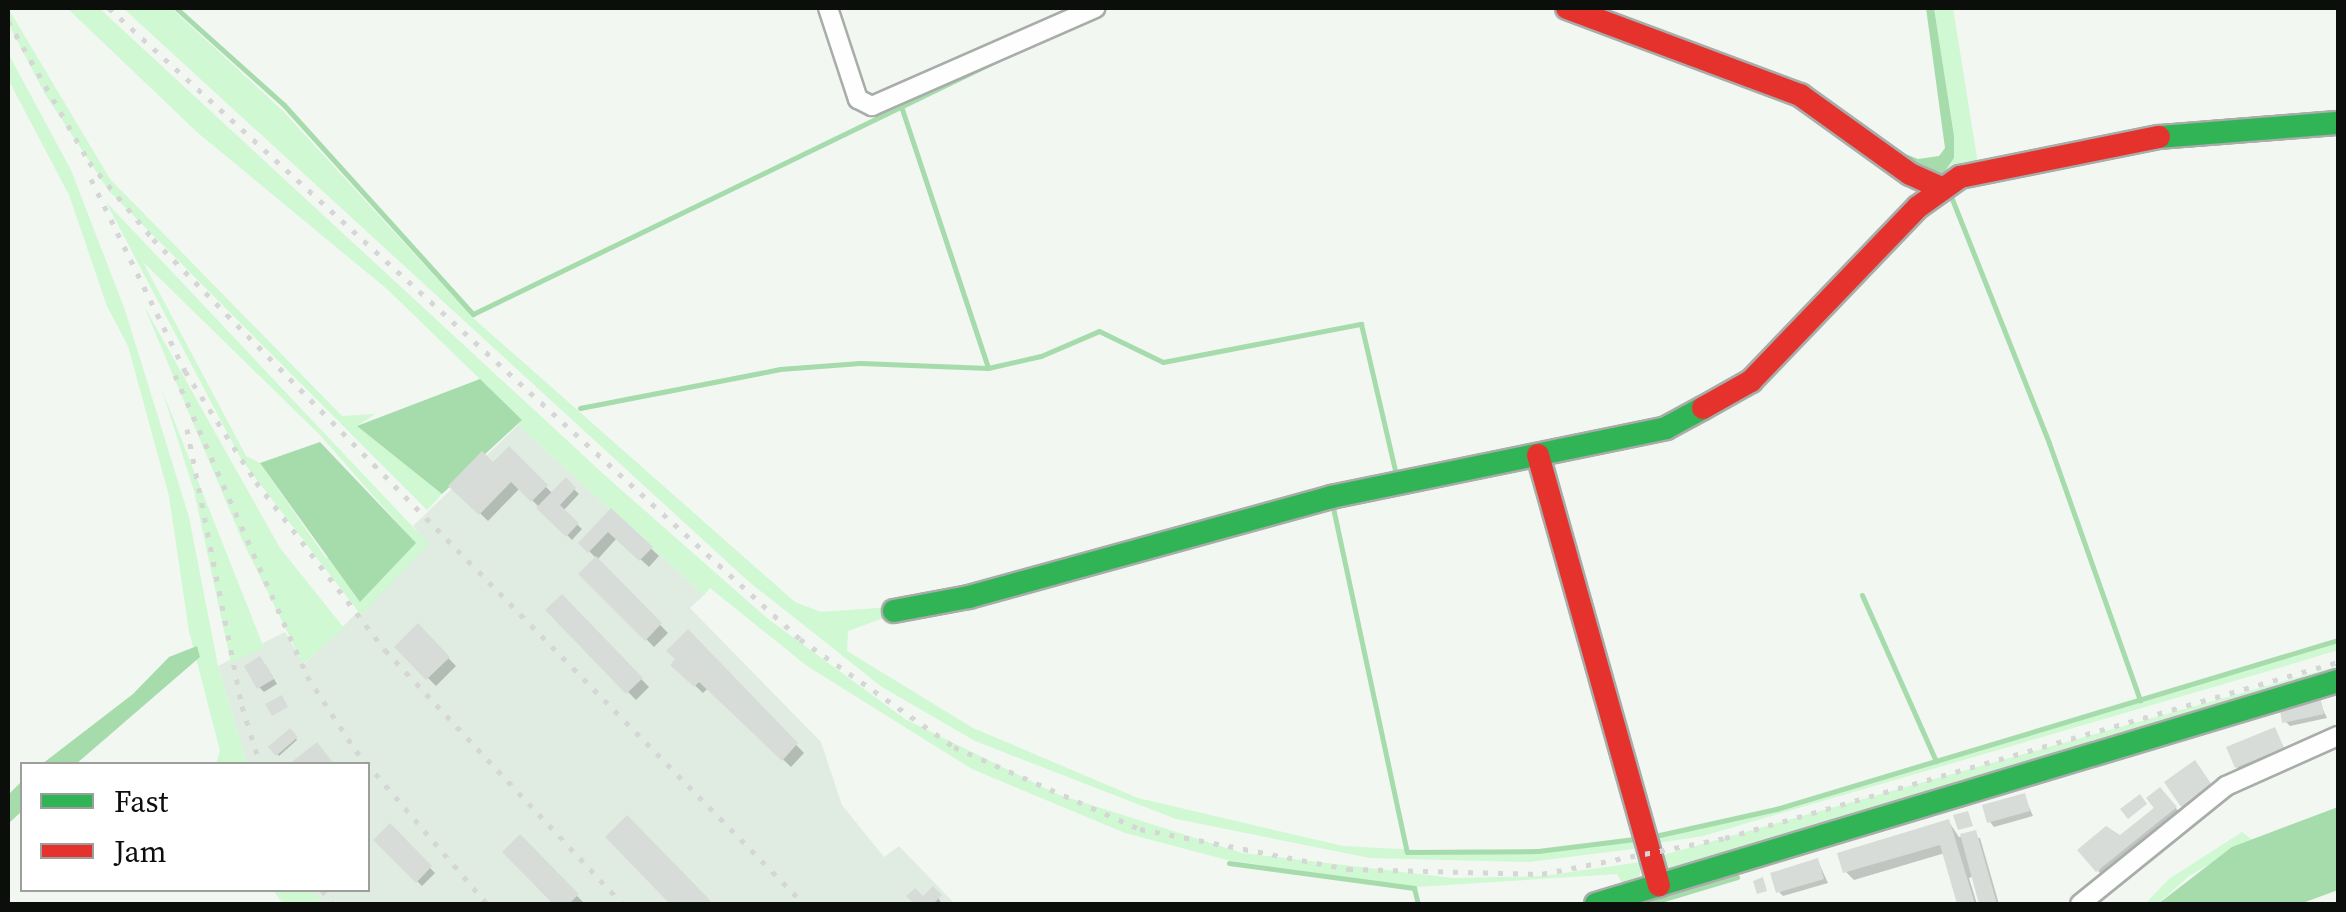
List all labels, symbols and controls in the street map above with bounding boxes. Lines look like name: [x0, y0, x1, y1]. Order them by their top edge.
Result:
legend: [20, 762, 370, 892]
text: Fast: [114, 781, 168, 822]
text: Jam: [114, 831, 167, 872]

